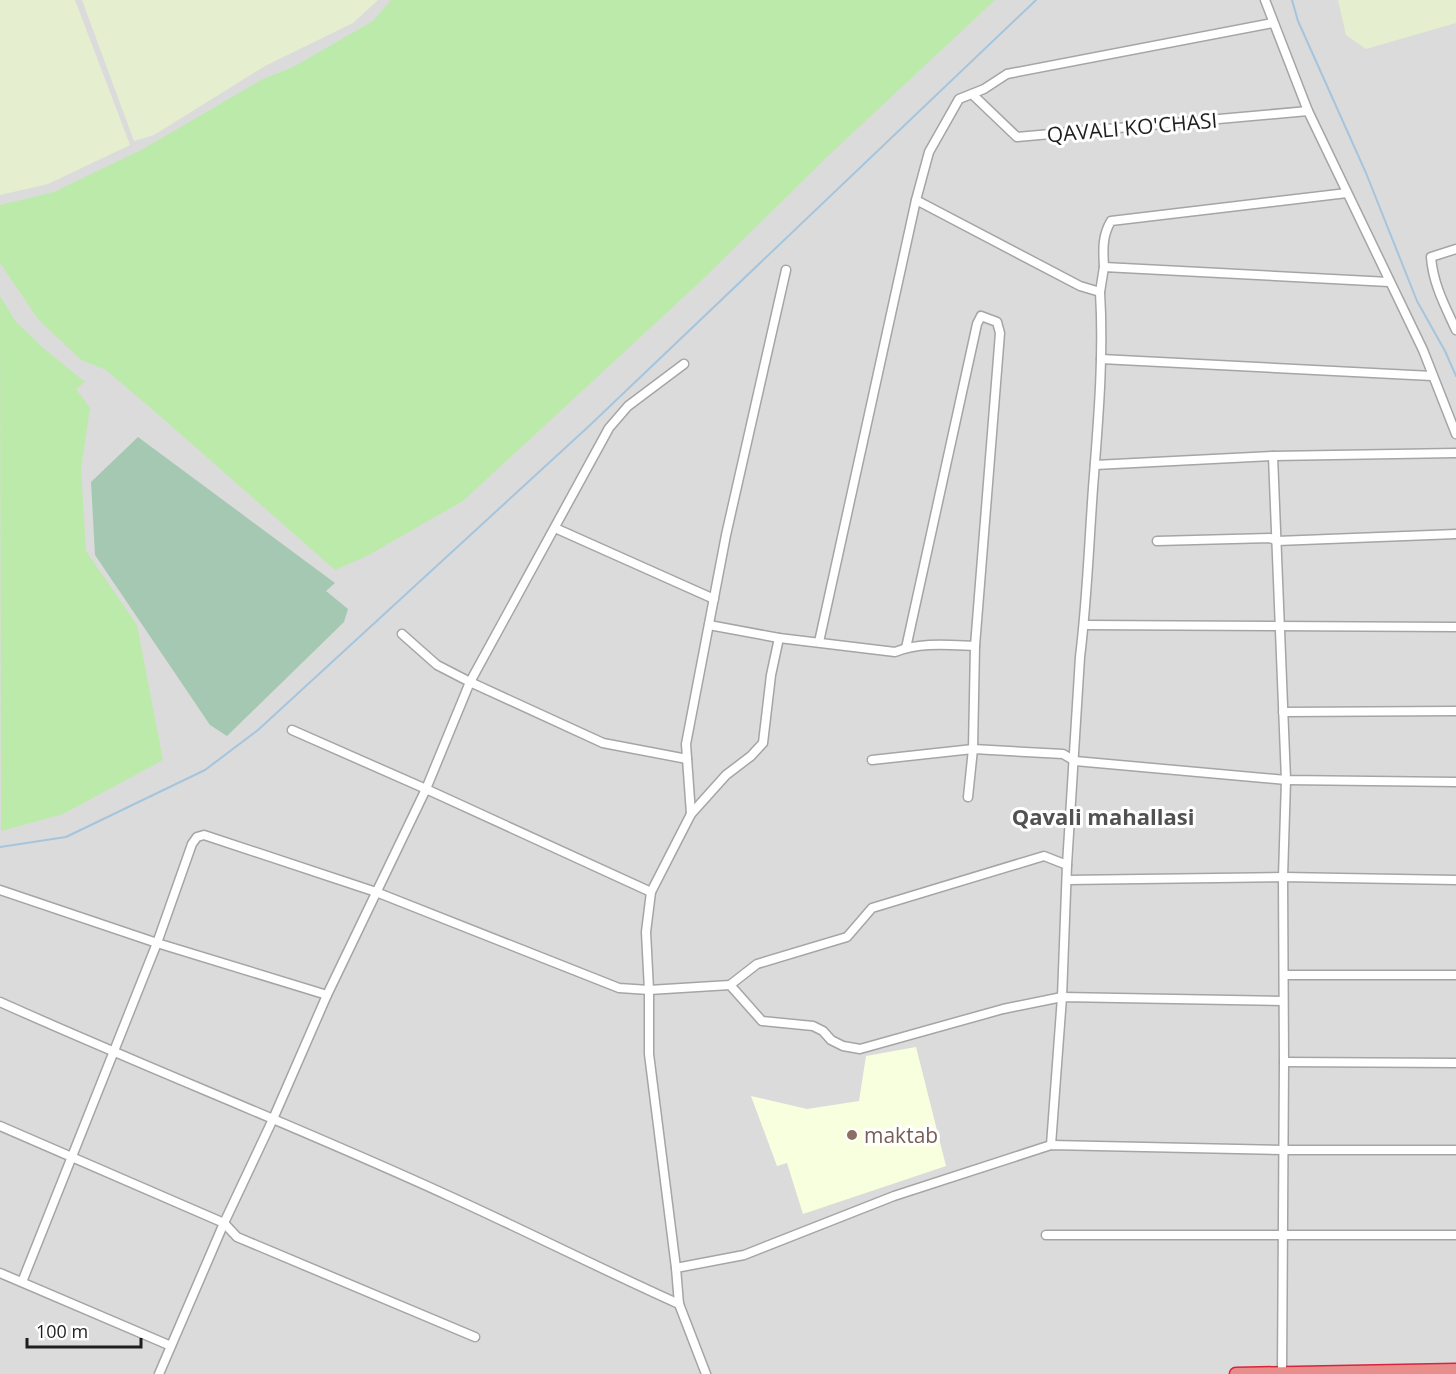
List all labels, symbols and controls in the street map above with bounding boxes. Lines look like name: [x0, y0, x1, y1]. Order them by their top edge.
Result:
street label: QAVALI KO'CHASI: [1046, 106, 1218, 148]
district label: Qavali mahallasi: [1012, 801, 1194, 831]
place label: maktab: [864, 1121, 938, 1149]
marker: maktab: [845, 1128, 859, 1142]
scale bar: [27, 1311, 141, 1349]
text: 100 m: [36, 1319, 88, 1343]

